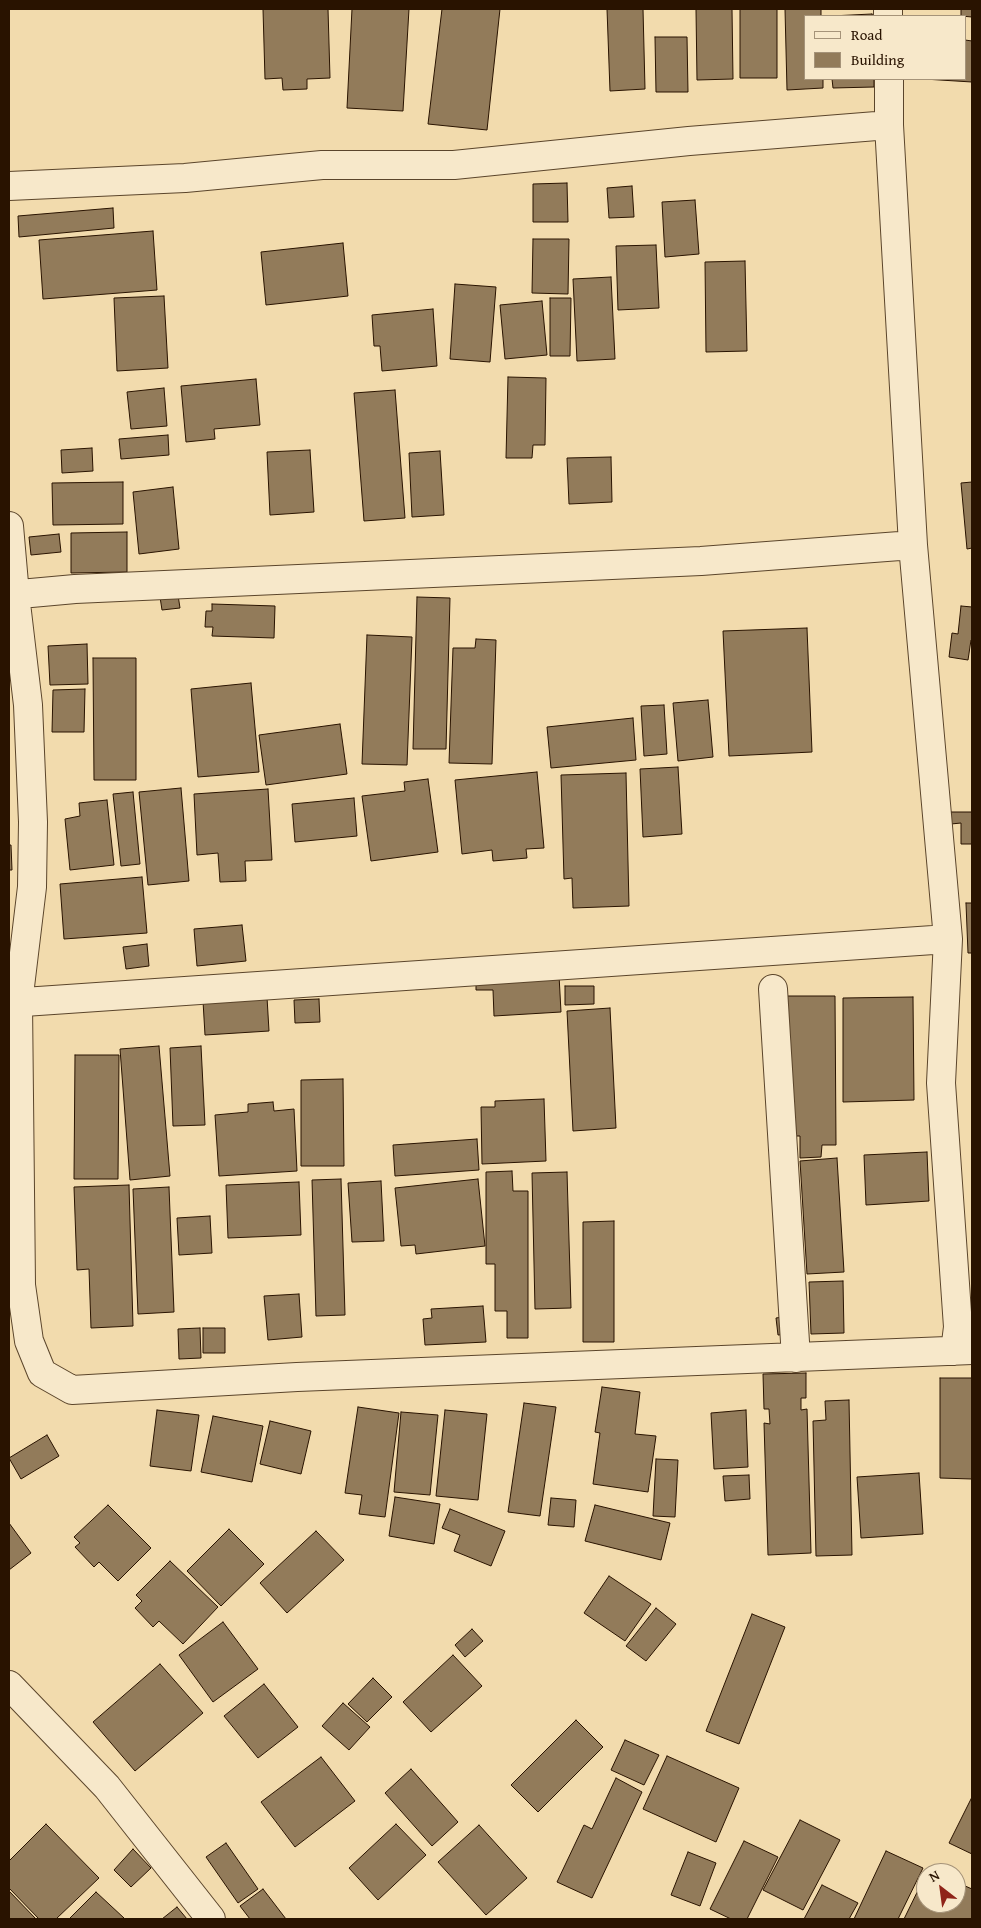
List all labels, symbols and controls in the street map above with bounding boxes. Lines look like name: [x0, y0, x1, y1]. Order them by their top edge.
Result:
legend: [804, 15, 966, 80]
text: Road: [851, 24, 882, 45]
text: Building: [851, 49, 904, 70]
north arrow: [916, 1863, 966, 1913]
text: N: [925, 1865, 943, 1887]

